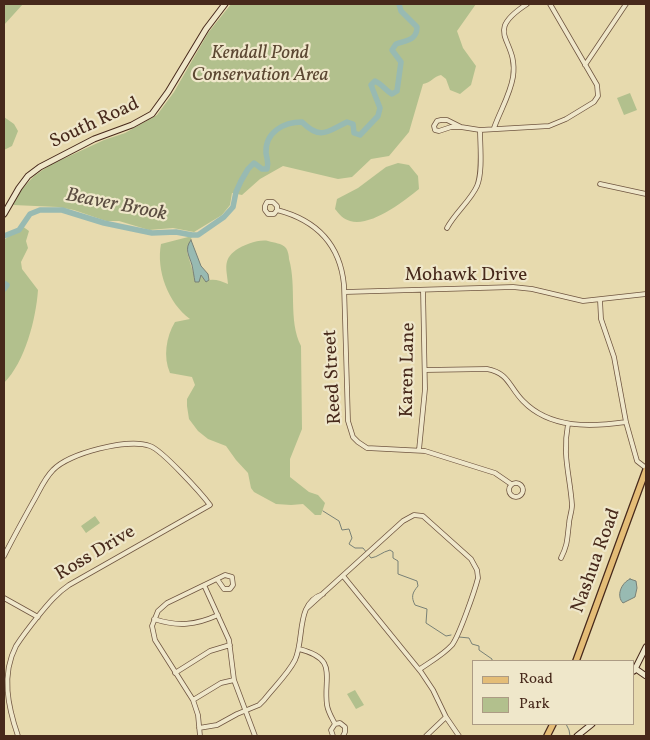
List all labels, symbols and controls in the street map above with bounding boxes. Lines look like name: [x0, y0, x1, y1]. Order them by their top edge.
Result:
park label: Kendall Pond Conservation Area: [192, 44, 328, 88]
street label: South Road: [47, 93, 143, 155]
water label: Beaver Brook: [63, 184, 169, 228]
street label: Mohawk Drive: [405, 266, 527, 288]
street label: Karen Lane: [397, 322, 421, 418]
street label: Reed Street: [320, 329, 348, 425]
street label: Nashua Road: [567, 505, 627, 617]
street label: Ross Drive: [52, 521, 140, 587]
legend: [472, 660, 635, 725]
text: Road: [519, 669, 553, 690]
text: Park: [519, 694, 550, 715]

